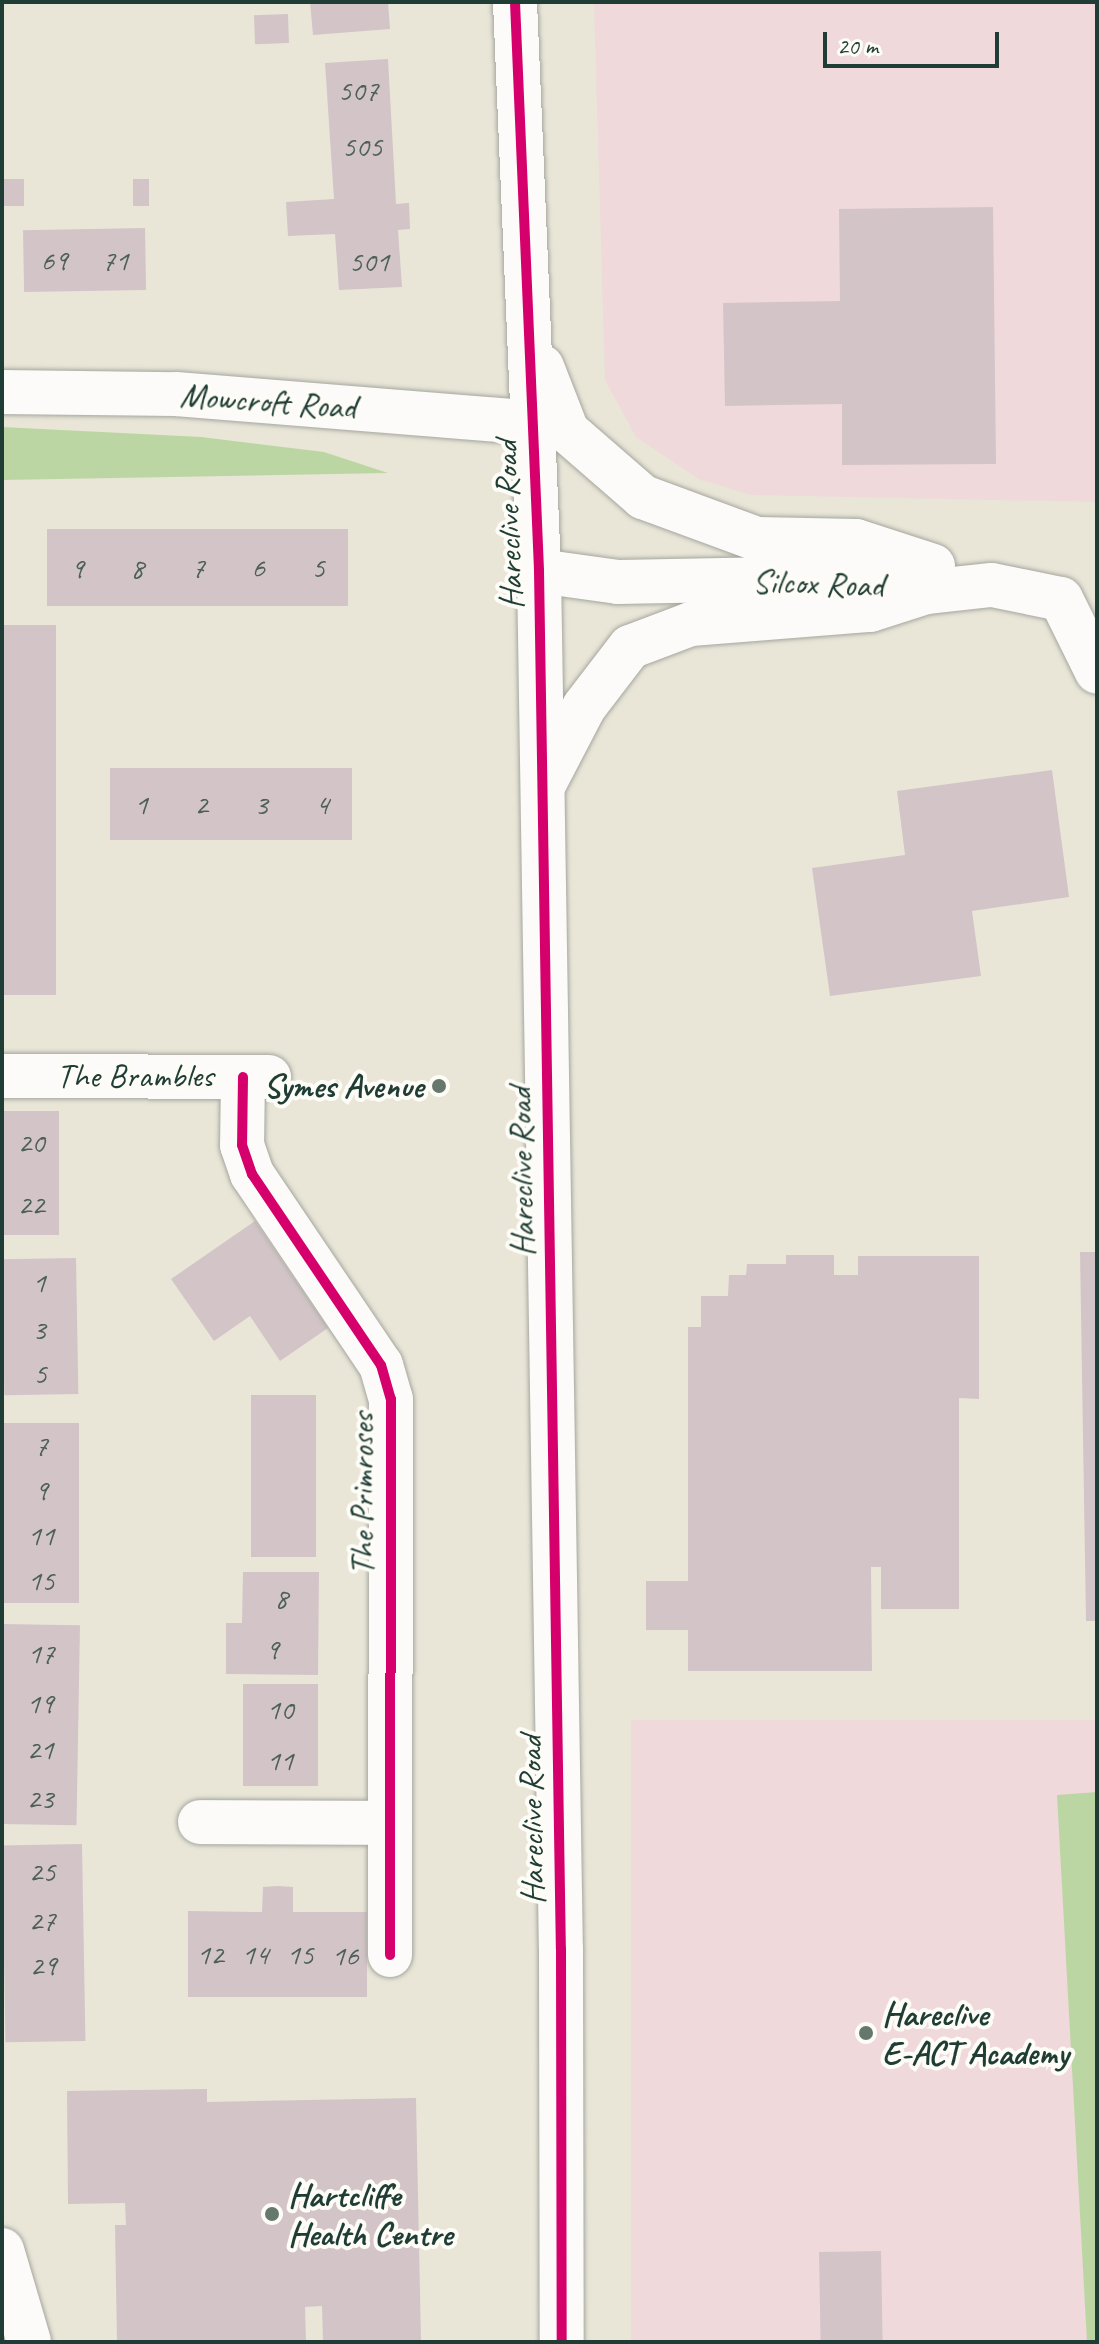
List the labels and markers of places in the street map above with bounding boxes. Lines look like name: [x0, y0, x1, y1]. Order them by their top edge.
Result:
place label: Symes Avenue: [263, 1066, 423, 1106]
marker: Symes Avenue: [430, 1077, 448, 1095]
place label: Hareclive E-ACT Academy: [882, 1993, 1068, 2072]
marker: Hareclive E-ACT Academy: [857, 2024, 875, 2042]
place label: Hartcliffe Health Centre: [288, 2174, 452, 2254]
marker: Hartcliffe Health Centre: [263, 2205, 281, 2223]

